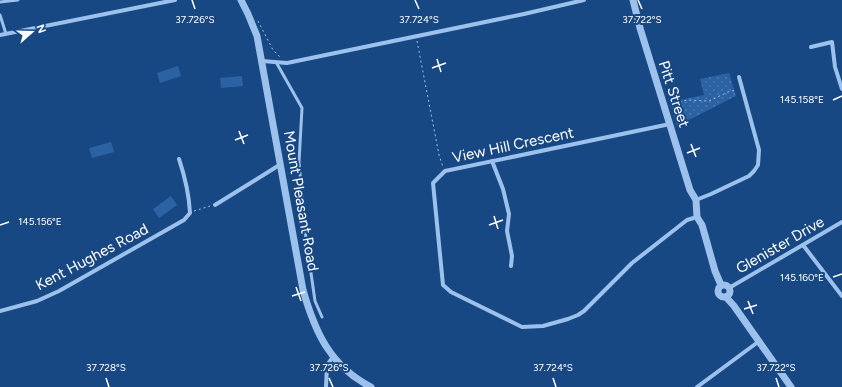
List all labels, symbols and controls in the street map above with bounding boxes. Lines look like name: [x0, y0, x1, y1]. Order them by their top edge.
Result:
north arrow: [12, 12, 52, 52]
text: 37.726°S: [175, 13, 215, 26]
text: 37.724°S: [399, 13, 439, 26]
text: 37.722°S: [622, 13, 662, 26]
text: N: [33, 23, 48, 35]
street label: Pitt Street: [655, 58, 693, 130]
text: 145.158°E: [780, 93, 824, 106]
street label: View Hill Crescent: [451, 123, 576, 167]
street label: Mount Pleasant Road: [280, 129, 322, 273]
street label: Glenister Drive: [733, 212, 827, 278]
text: 145.156°E: [18, 215, 62, 228]
street label: Kent Hughes Road: [33, 220, 151, 294]
text: 145.160°E: [780, 271, 824, 284]
text: 37.728°S: [86, 361, 126, 374]
text: 37.726°S: [309, 361, 349, 374]
text: 37.724°S: [533, 361, 573, 374]
text: 37.722°S: [756, 361, 796, 374]

